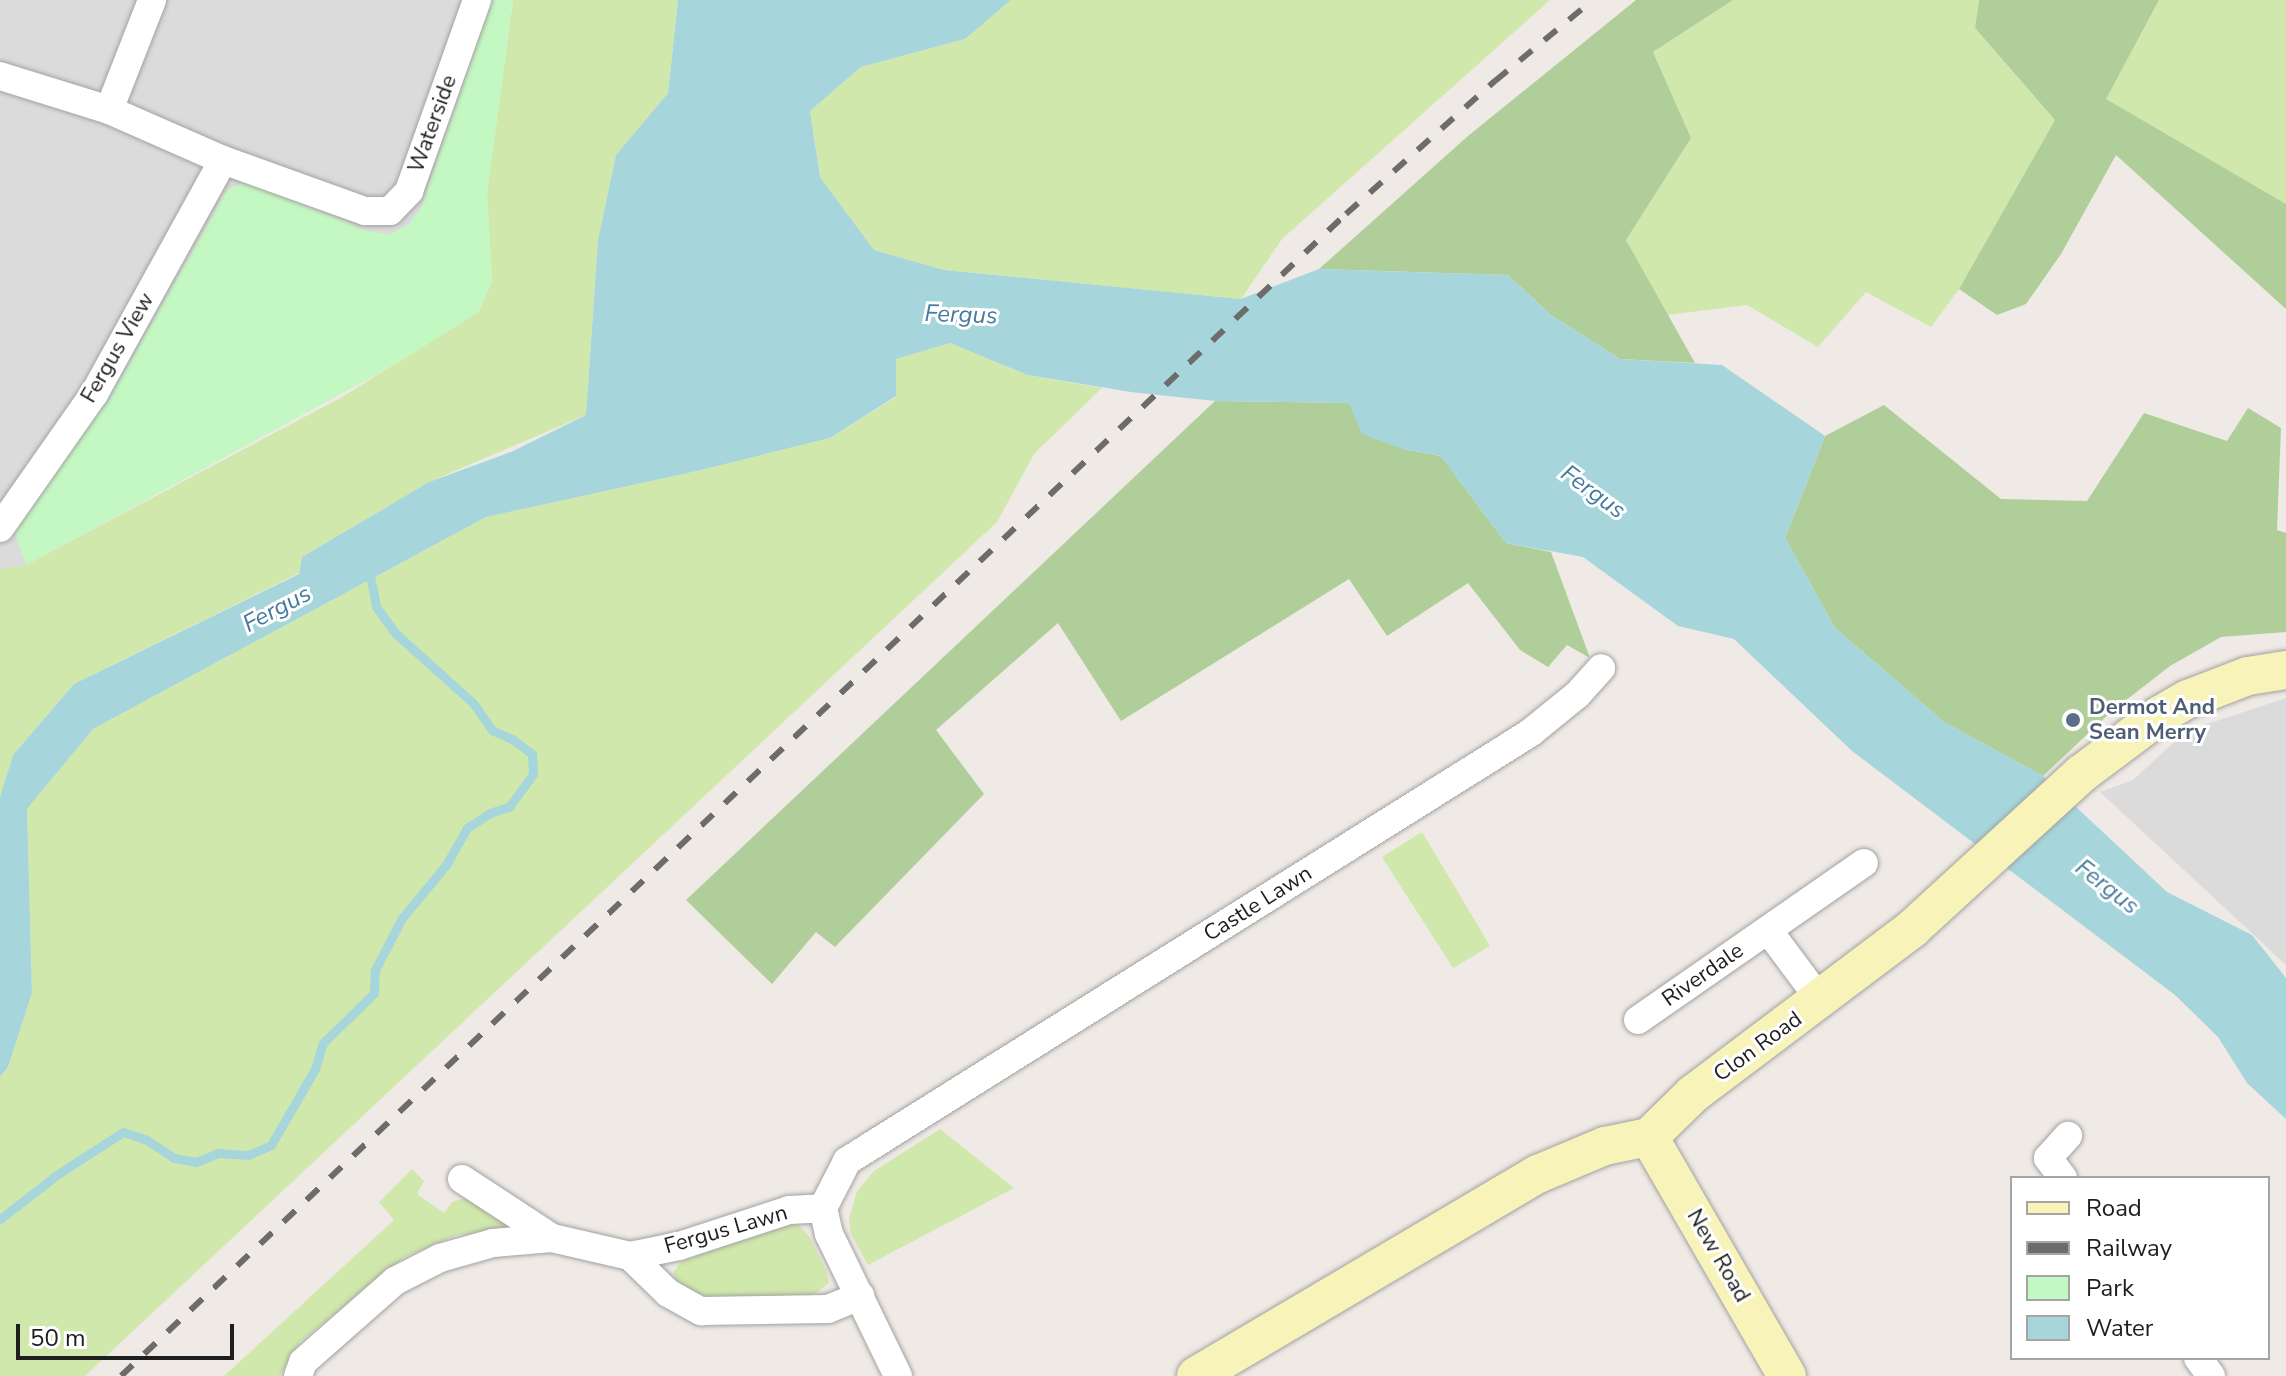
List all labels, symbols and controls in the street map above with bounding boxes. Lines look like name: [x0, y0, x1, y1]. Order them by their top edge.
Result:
street label: Waterside: [403, 72, 463, 176]
street label: Fergus View: [76, 288, 160, 408]
water label: Fergus: [924, 299, 998, 331]
water label: Fergus: [1555, 459, 1631, 525]
water label: Fergus: [238, 579, 316, 639]
place label: Dermot And Sean Merry: [2089, 694, 2215, 746]
marker: Dermot And Sean Merry: [2064, 711, 2082, 729]
water label: Fergus: [2069, 853, 2145, 921]
street label: Castle Lawn: [1199, 860, 1317, 948]
street label: Riverdale: [1657, 938, 1749, 1012]
street label: Clon Road: [1709, 1006, 1807, 1088]
legend: [2010, 1176, 2270, 1360]
text: Road: [2086, 1192, 2142, 1224]
street label: Fergus Lawn: [661, 1200, 791, 1260]
street label: New Road: [1681, 1205, 1755, 1307]
text: Railway: [2086, 1232, 2172, 1264]
text: Park: [2086, 1272, 2134, 1304]
scale bar: [20, 1308, 238, 1358]
text: Water: [2086, 1312, 2153, 1344]
text: 50 m: [30, 1322, 86, 1354]

